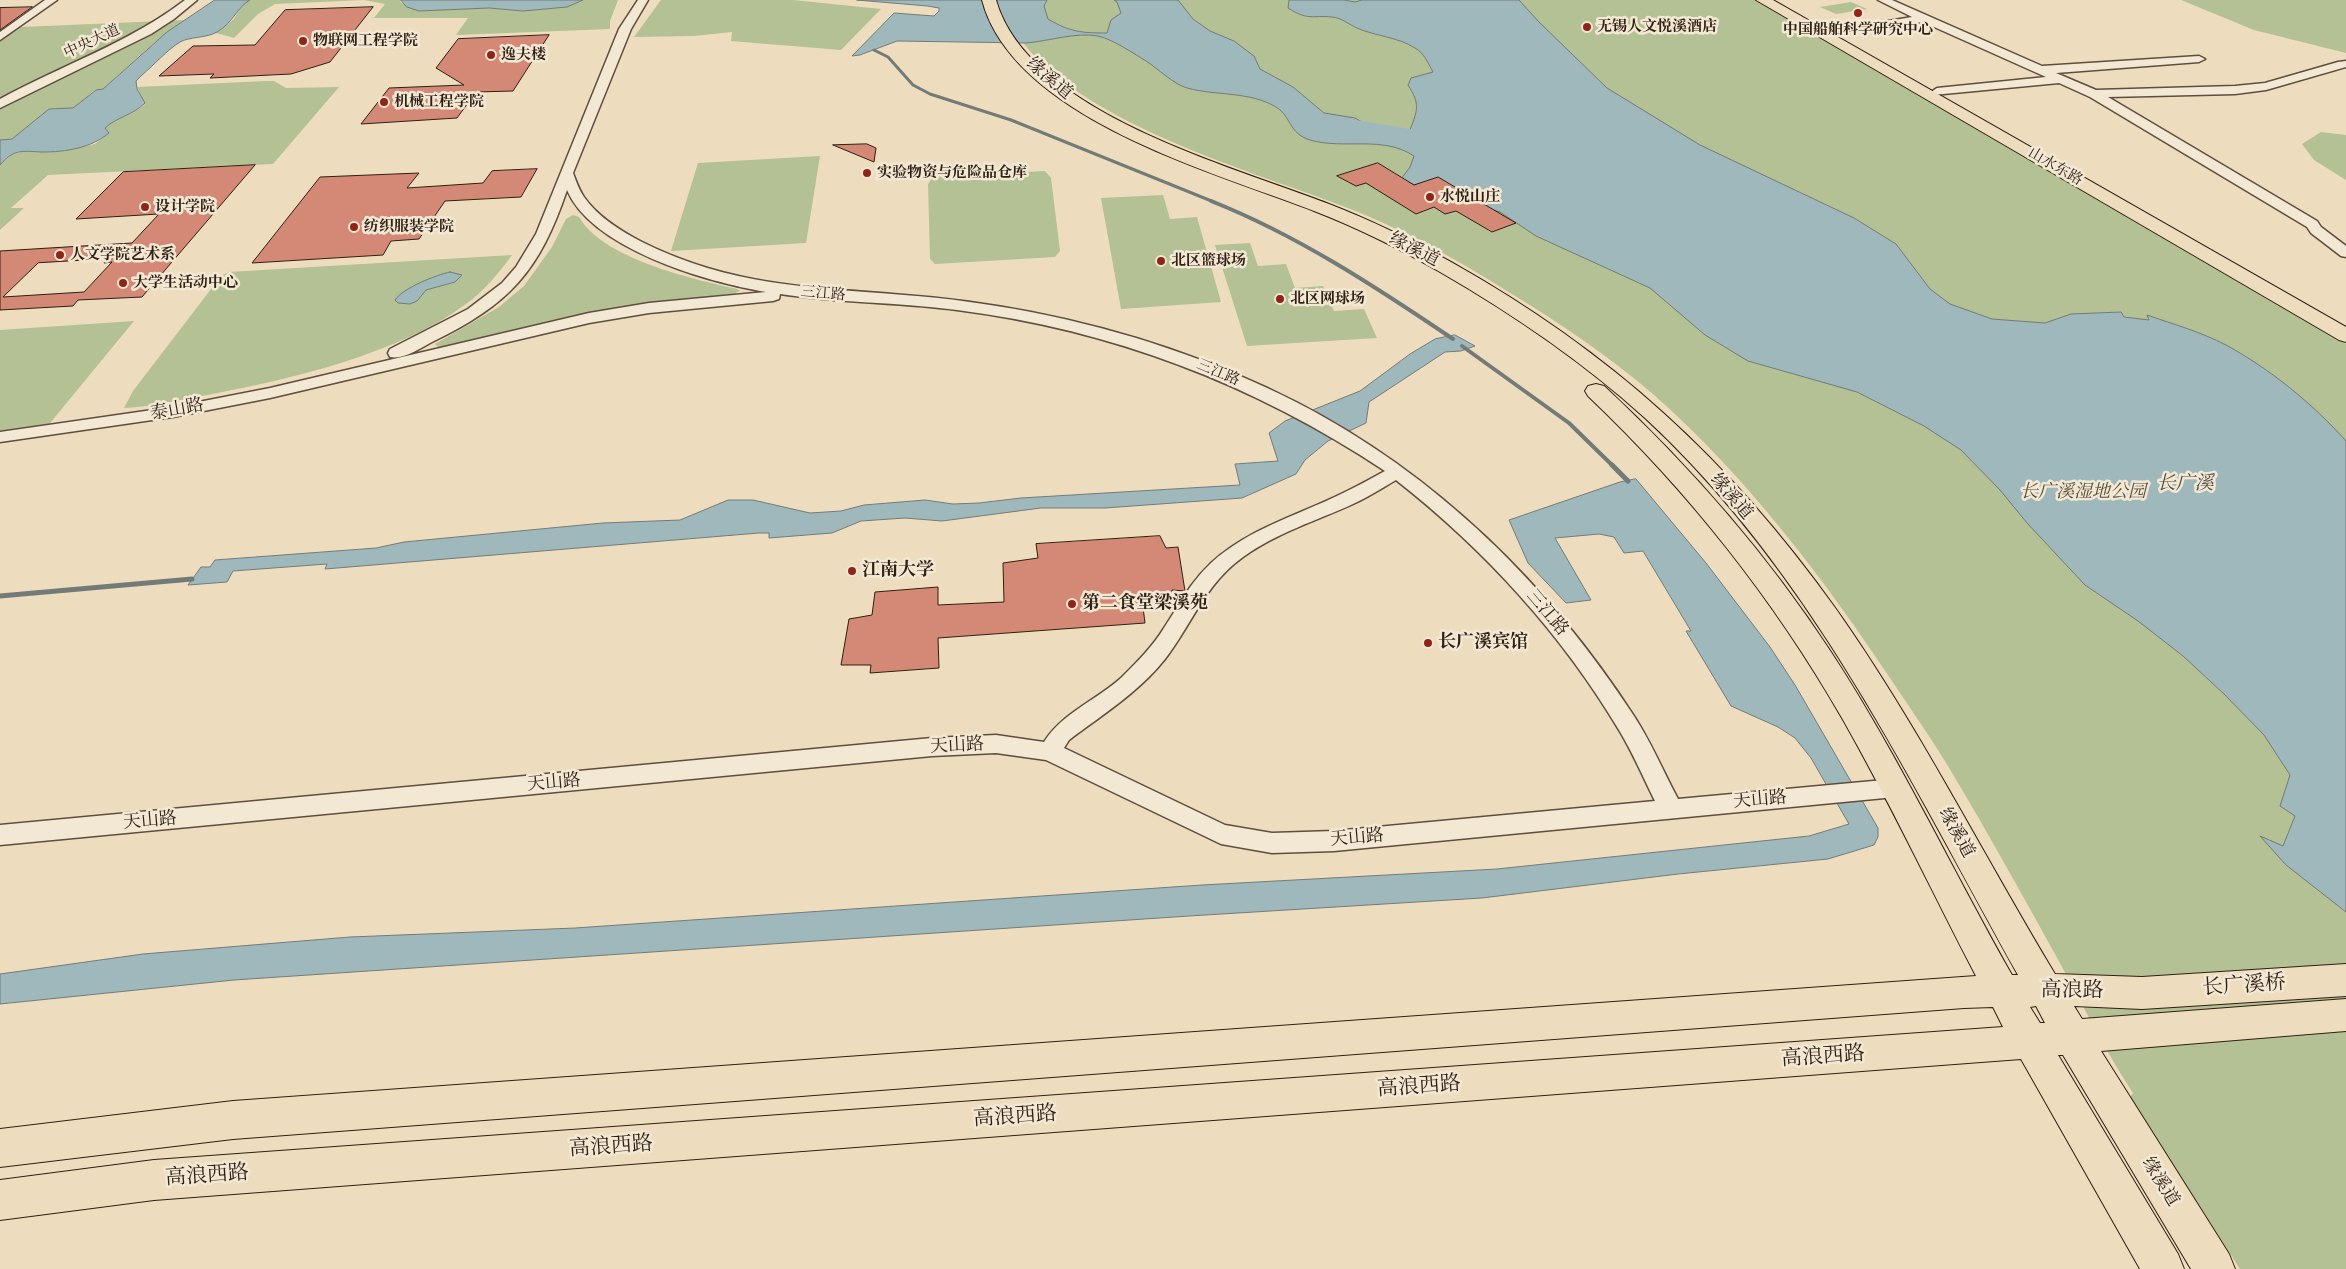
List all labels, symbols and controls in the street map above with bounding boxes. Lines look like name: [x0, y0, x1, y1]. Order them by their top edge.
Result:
marker: 中国船舶科学研究中心: [1852, 7, 1864, 19]
place label: 无锡人文悦溪酒店: [1597, 18, 1717, 36]
street label: 中央大道: [61, 21, 123, 63]
marker: 无锡人文悦溪酒店: [1581, 21, 1593, 33]
place label: 中国船舶科学研究中心: [1783, 21, 1933, 39]
place label: 物联网工程学院: [313, 32, 418, 50]
marker: 物联网工程学院: [297, 35, 309, 47]
place label: 逸夫楼: [501, 46, 546, 64]
marker: 逸夫楼: [485, 49, 497, 61]
street label: 缘溪道: [1021, 53, 1077, 105]
place label: 机械工程学院: [394, 93, 484, 111]
marker: 机械工程学院: [378, 96, 390, 108]
street label: 山水东路: [2025, 144, 2085, 190]
place label: 实验物资与危险品仓库: [877, 164, 1027, 182]
marker: 实验物资与危险品仓库: [861, 167, 873, 179]
place label: 水悦山庄: [1440, 188, 1500, 206]
marker: 水悦山庄: [1424, 191, 1436, 203]
place label: 设计学院: [155, 198, 215, 216]
marker: 设计学院: [139, 201, 151, 213]
place label: 纺织服装学院: [364, 218, 454, 236]
marker: 纺织服装学院: [348, 221, 360, 233]
street label: 缘溪道: [1385, 228, 1443, 272]
place label: 人文学院艺术系: [70, 246, 175, 264]
marker: 人文学院艺术系: [54, 249, 66, 261]
place label: 北区篮球场: [1171, 252, 1246, 270]
marker: 北区篮球场: [1155, 255, 1167, 267]
place label: 大学生活动中心: [133, 274, 238, 292]
marker: 大学生活动中心: [117, 277, 129, 289]
street label: 三江路: [800, 283, 846, 305]
place label: 北区网球场: [1290, 290, 1365, 308]
marker: 北区网球场: [1274, 293, 1286, 305]
street label: 三江路: [1194, 356, 1242, 390]
street label: 泰山路: [149, 395, 205, 425]
street label: 缘溪道: [1705, 470, 1757, 524]
water label: 长广溪: [2157, 473, 2213, 495]
park label: 长广溪湿地公园: [2020, 482, 2146, 504]
place label: 江南大学: [862, 560, 934, 582]
marker: 江南大学: [846, 565, 858, 577]
street label: 三江路: [1521, 585, 1573, 641]
place label: 第二食堂梁溪苑: [1082, 593, 1208, 615]
marker: 第二食堂梁溪苑: [1066, 598, 1078, 610]
place label: 长广溪宾馆: [1438, 632, 1528, 654]
marker: 长广溪宾馆: [1422, 637, 1434, 649]
street label: 天山路: [929, 734, 985, 758]
street label: 天山路: [526, 770, 582, 796]
street label: 天山路: [1732, 787, 1788, 813]
street label: 缘溪道: [1933, 804, 1979, 862]
street label: 天山路: [122, 808, 178, 834]
street label: 天山路: [1329, 825, 1385, 851]
street label: 长广溪桥: [2201, 971, 2287, 1001]
street label: 高浪路: [2040, 978, 2104, 1004]
street label: 高浪西路: [1780, 1042, 1866, 1072]
street label: 高浪西路: [1376, 1072, 1462, 1102]
street label: 高浪西路: [972, 1102, 1058, 1132]
street label: 高浪西路: [568, 1132, 654, 1162]
street label: 缘溪道: [2137, 1153, 2183, 1211]
street label: 高浪西路: [164, 1161, 250, 1191]

